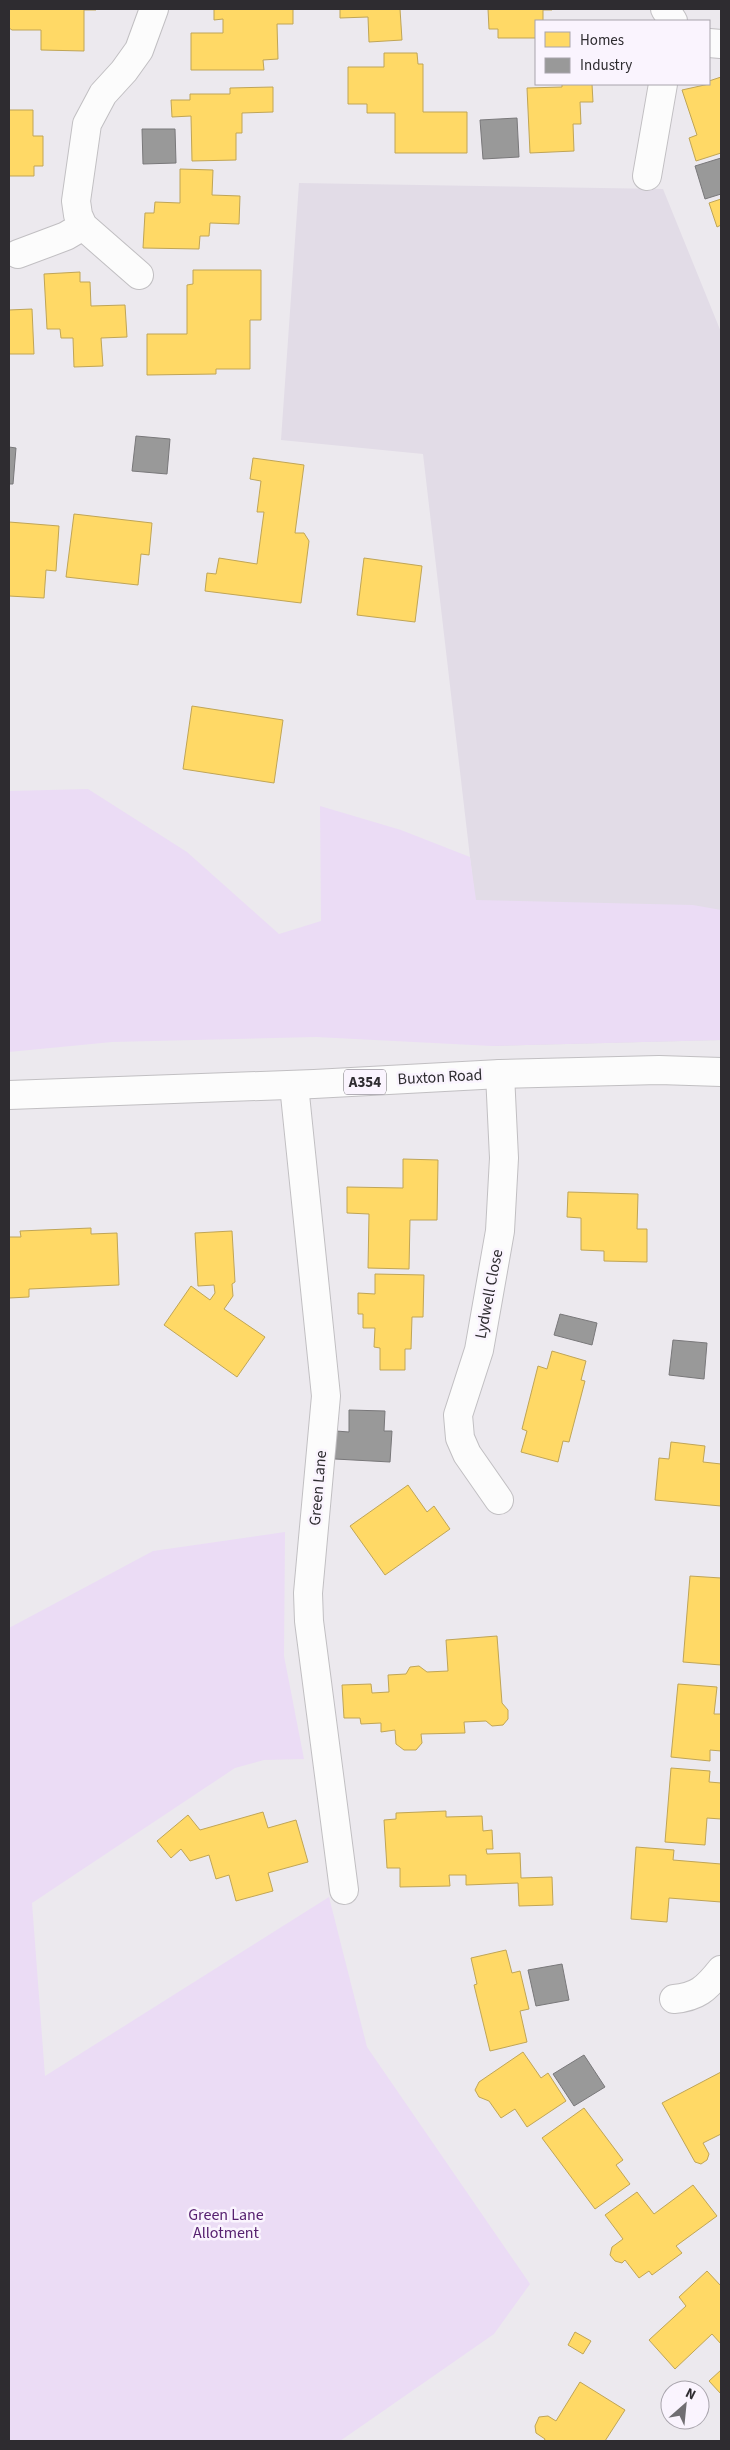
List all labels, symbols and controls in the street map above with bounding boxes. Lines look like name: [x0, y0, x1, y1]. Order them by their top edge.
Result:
legend: [535, 20, 710, 85]
text: Homes: [580, 30, 624, 51]
text: Industry: [580, 55, 632, 76]
street label: Buxton Road: [397, 1064, 483, 1090]
road number: A354: [344, 1070, 386, 1094]
street label: Lydwell Close: [470, 1247, 508, 1341]
street label: Green Lane: [304, 1449, 332, 1527]
park label: Green Lane Allotment: [188, 2204, 264, 2244]
north arrow: [660, 2380, 710, 2430]
text: N: [682, 2383, 699, 2405]

